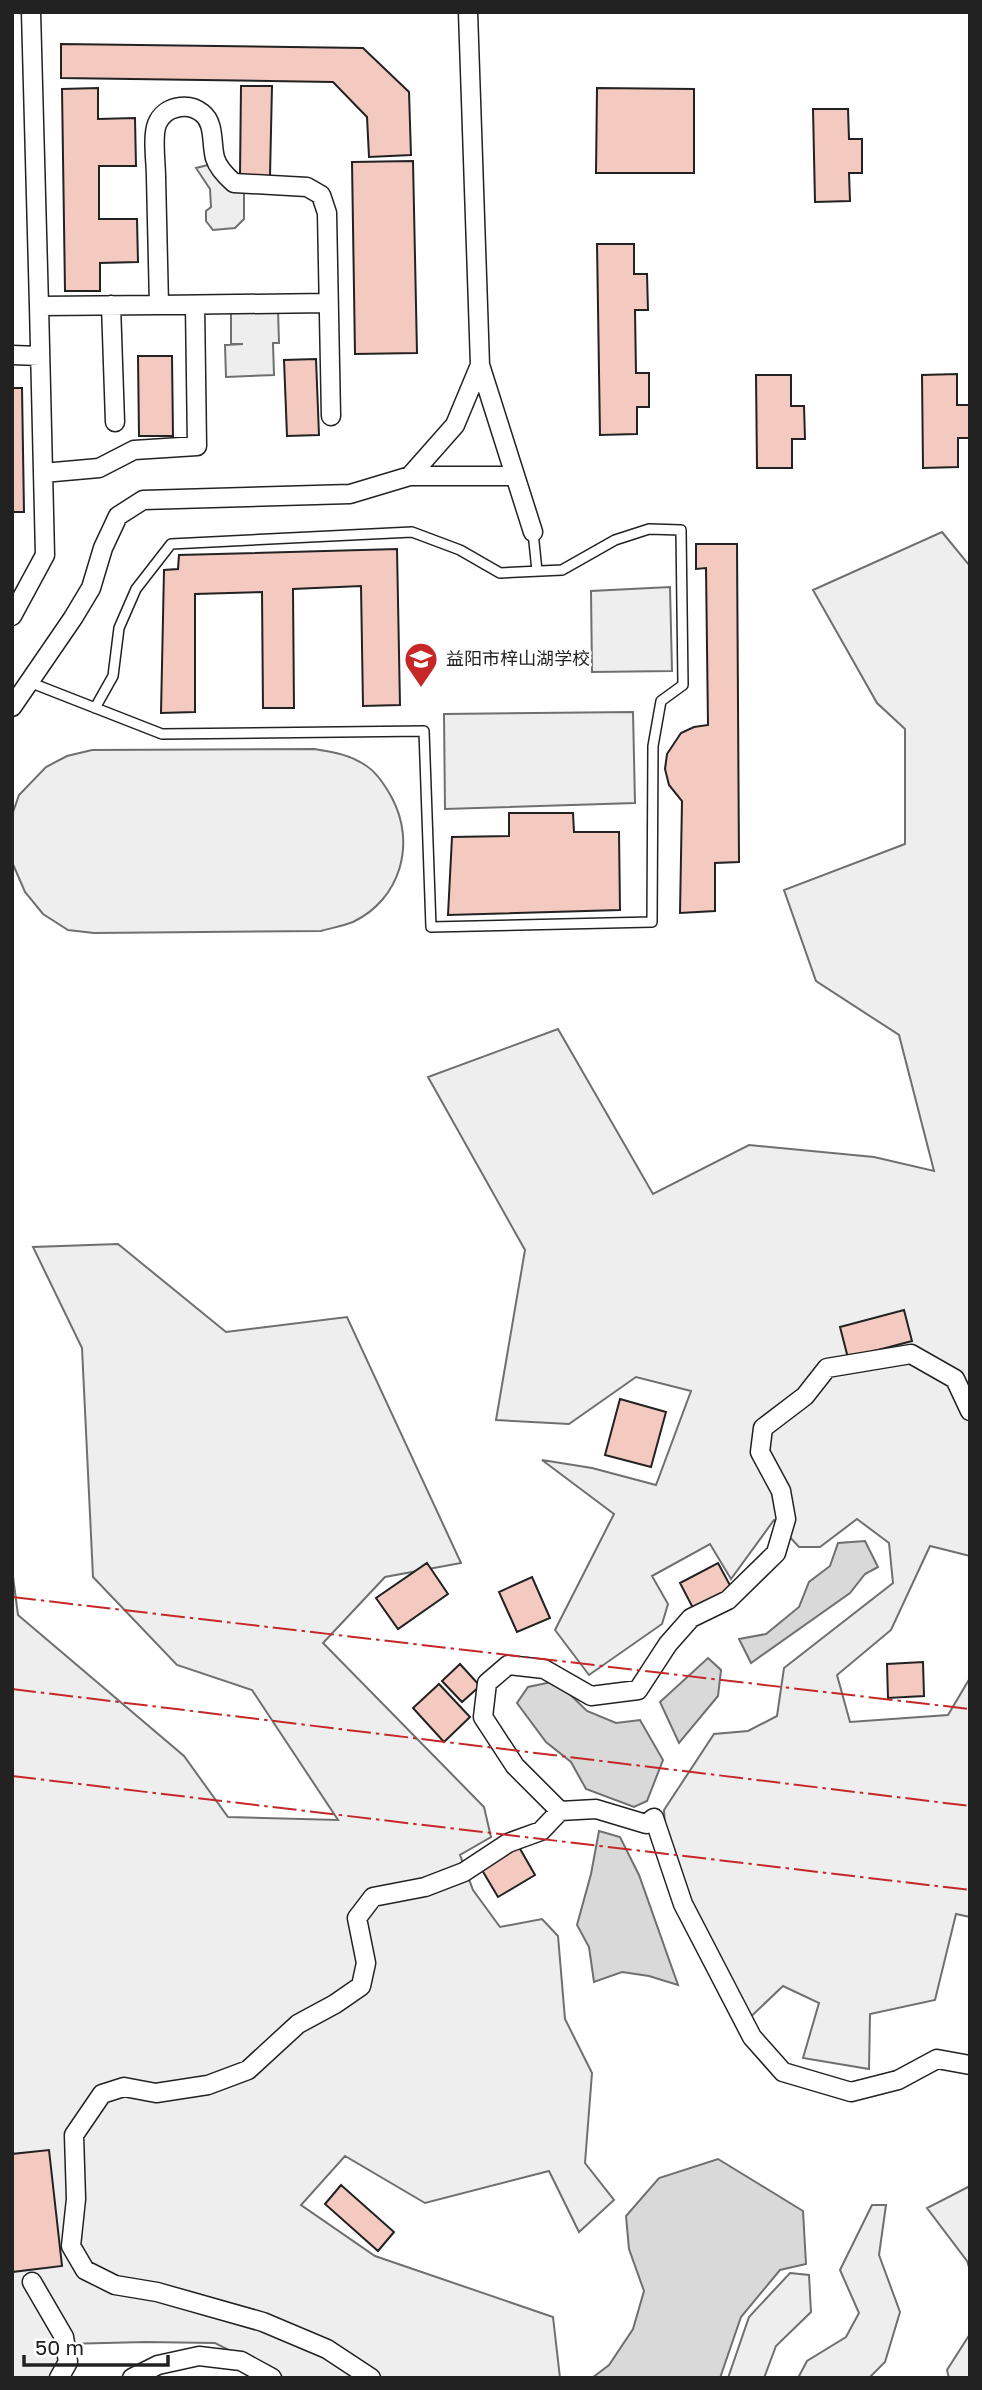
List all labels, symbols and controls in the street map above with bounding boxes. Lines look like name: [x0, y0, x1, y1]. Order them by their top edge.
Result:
school or university icon: 益阳市梓山湖学校: [402, 640, 440, 689]
place label: 益阳市梓山湖学校: [446, 647, 590, 669]
scale bar: [24, 2324, 168, 2368]
text: 50 m: [35, 2334, 84, 2360]

